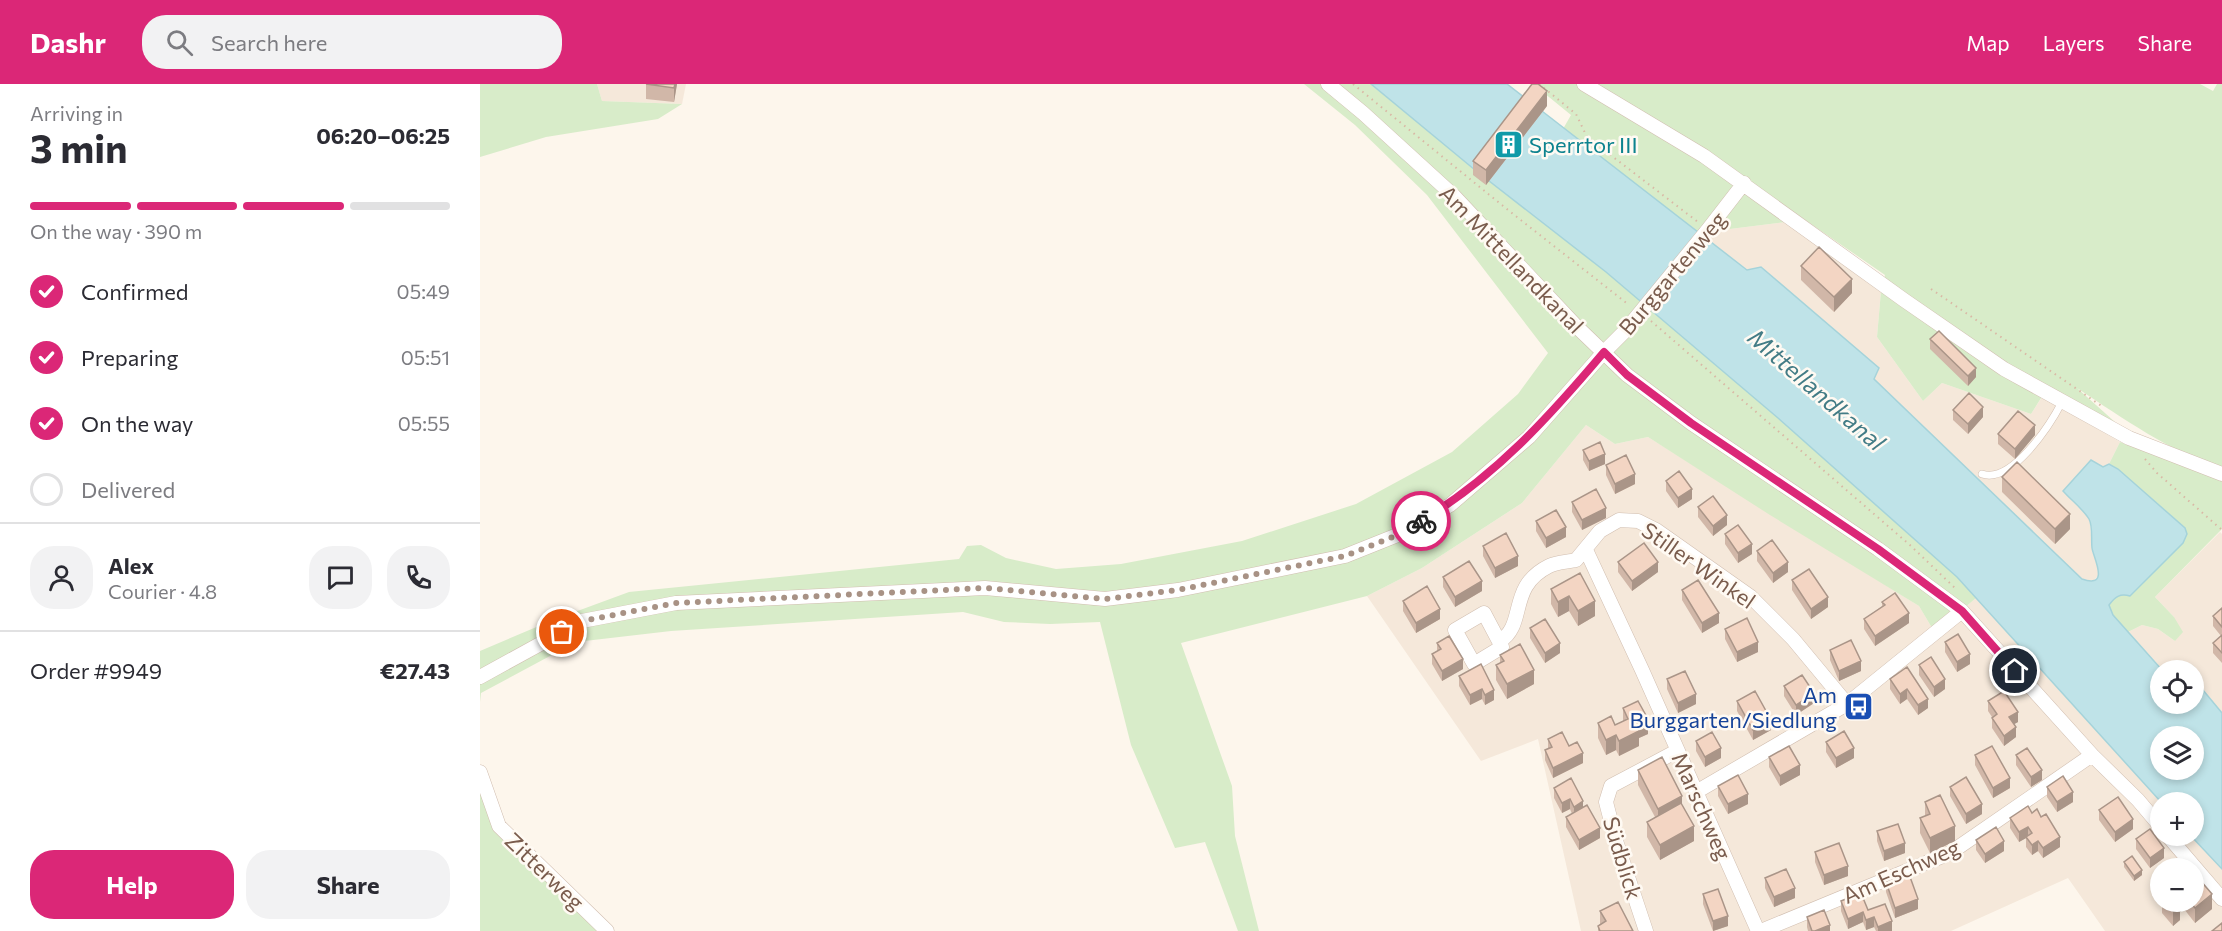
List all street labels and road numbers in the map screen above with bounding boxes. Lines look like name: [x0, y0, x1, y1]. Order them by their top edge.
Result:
street label: Am Mittellandkanal: [1434, 179, 1590, 339]
street label: Burggartenweg: [1613, 206, 1732, 340]
street label: Stiller Winkel: [1637, 516, 1761, 614]
street label: Marschweg: [1666, 748, 1738, 864]
street label: Südblick: [1598, 813, 1648, 903]
street label: Zitterweg: [500, 827, 590, 915]
street label: Am Eschweg: [1838, 833, 1964, 909]

